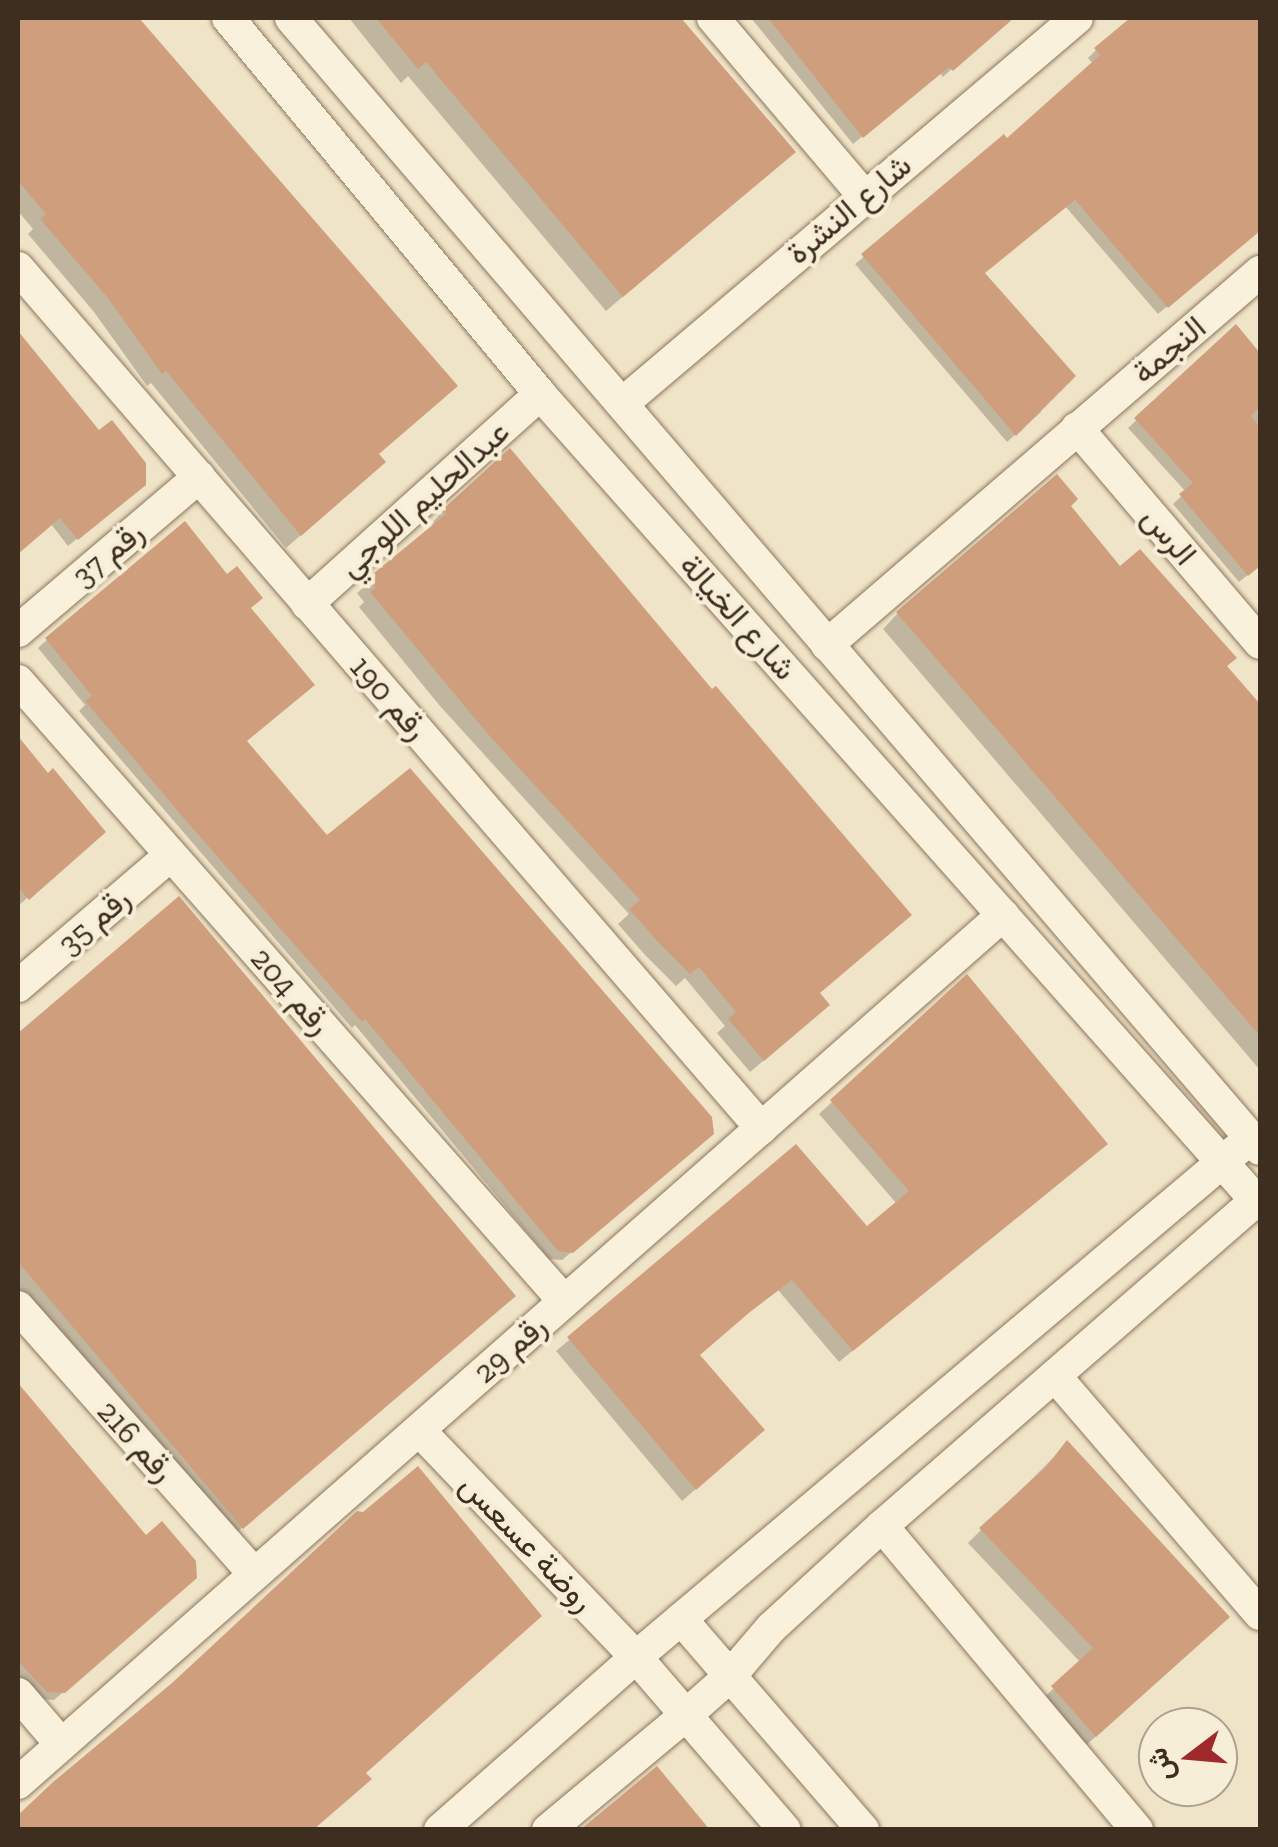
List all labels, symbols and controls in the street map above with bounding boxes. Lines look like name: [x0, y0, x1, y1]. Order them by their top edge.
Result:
street label: شارع النشرة: [779, 146, 919, 272]
street label: النجمة: [1124, 308, 1214, 392]
street label: عبدالحليم اللوجي: [331, 413, 517, 585]
street label: الرس: [1134, 499, 1204, 573]
street label: رقم 37: [64, 513, 152, 595]
street label: شارع الخيالة: [672, 546, 804, 688]
street label: رقم 190: [342, 648, 436, 748]
street label: رقم 35: [50, 879, 138, 963]
street label: رقم 204: [243, 939, 339, 1043]
street label: رقم 29: [466, 1307, 554, 1391]
street label: رقم 216: [89, 1392, 183, 1490]
street label: روضة عسعس: [452, 1466, 602, 1620]
north arrow: [1138, 1707, 1238, 1807]
text: ش: [1140, 1744, 1181, 1786]

